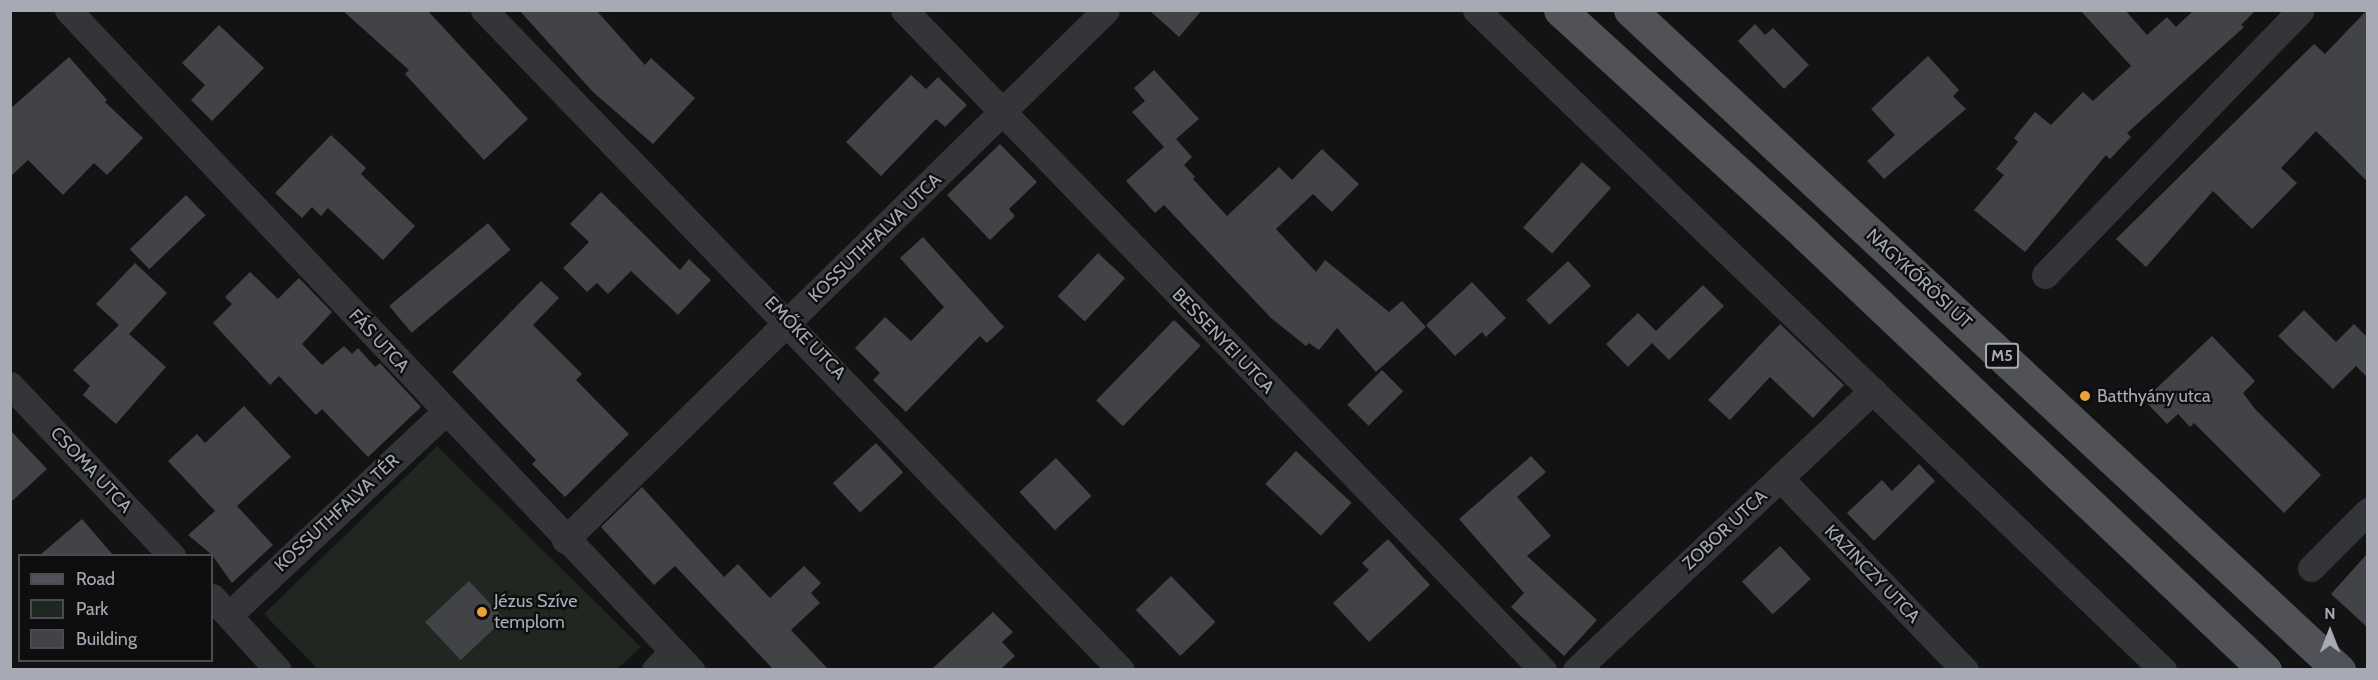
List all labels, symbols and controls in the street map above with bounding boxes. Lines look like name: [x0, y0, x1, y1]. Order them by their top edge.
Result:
street label: KOSSUTHFALVA UTCA: [804, 169, 946, 307]
street label: NAGYKŐRÖSI ÚT: [1862, 225, 1976, 333]
street label: BESSENYEI UTCA: [1167, 284, 1279, 398]
street label: EMŐKE UTCA: [760, 292, 850, 384]
street label: FÁS UTCA: [344, 305, 414, 377]
road number: M5: [1984, 343, 2020, 369]
place label: Batthyány utca: [2097, 385, 2211, 407]
marker: Batthyány utca: [2078, 389, 2092, 403]
street label: CSOMA UTCA: [46, 423, 136, 517]
street label: KOSSUTHFALVA TÉR: [270, 450, 404, 576]
street label: ZOBOR UTCA: [1678, 486, 1772, 574]
street label: KAZINCZY UTCA: [1820, 520, 1924, 628]
legend: [18, 554, 213, 662]
text: Road: [76, 568, 115, 590]
place label: Jézus Szíve templom: [494, 591, 577, 634]
text: Park: [76, 598, 108, 620]
north arrow: [2300, 602, 2360, 662]
text: N: [2324, 604, 2336, 623]
marker: Jézus Szíve templom: [475, 605, 489, 619]
text: Building: [76, 628, 137, 650]

